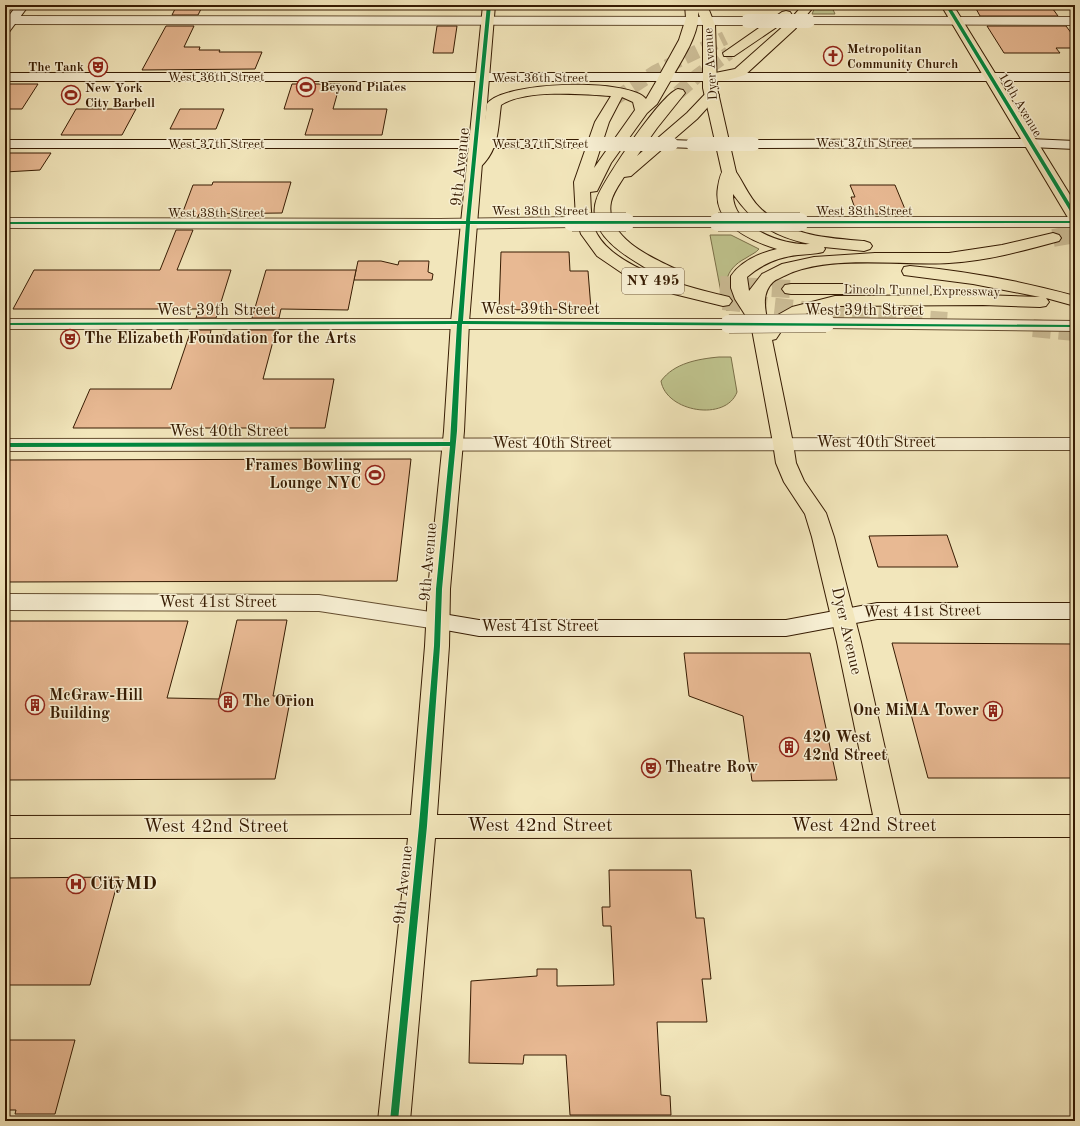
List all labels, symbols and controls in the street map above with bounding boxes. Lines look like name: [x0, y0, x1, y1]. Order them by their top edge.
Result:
street label: Dyer Avenue: [702, 27, 720, 101]
place label: Metropolitan Community Church: [847, 43, 958, 71]
church icon: Metropolitan Community Church: [822, 45, 844, 67]
theatre icon: The Tank: [87, 56, 109, 78]
place label: The Tank: [28, 61, 85, 74]
street label: West 36th Street: [167, 71, 265, 84]
street label: 10th Avenue: [996, 71, 1044, 139]
street label: West 36th Street: [491, 72, 589, 85]
sports icon: Beyond Pilates: [295, 76, 317, 98]
place label: Beyond Pilates: [320, 81, 406, 94]
place label: New York City Barbell: [85, 82, 155, 110]
sports icon: New York City Barbell: [60, 84, 82, 106]
street label: 9th Avenue: [449, 127, 473, 207]
street label: West 37th Street: [815, 137, 913, 150]
street label: West 37th Street: [167, 138, 265, 151]
street label: West 37th Street: [491, 138, 589, 151]
street label: West 38th Street: [491, 205, 589, 218]
street label: West 38th Street: [815, 205, 913, 218]
street label: West 38th Street: [167, 207, 265, 220]
road number: NY 495: [622, 268, 684, 294]
street label: Lincoln Tunnel Expressway: [844, 283, 1001, 299]
street label: West 39th Street: [480, 302, 600, 318]
street label: West 39th Street: [156, 303, 276, 319]
street label: West 39th Street: [804, 303, 924, 319]
theatre icon: The Elizabeth Foundation for the Arts: [59, 328, 81, 350]
place label: The Elizabeth Foundation for the Arts: [84, 331, 356, 347]
street label: West 40th Street: [169, 424, 289, 440]
street label: West 40th Street: [816, 435, 936, 451]
street label: West 40th Street: [492, 436, 612, 452]
place label: Frames Bowling Lounge NYC: [244, 458, 361, 492]
sports icon: Frames Bowling Lounge NYC: [364, 464, 386, 486]
street label: 9th Avenue: [418, 522, 440, 602]
street label: Dyer Avenue: [828, 586, 864, 676]
street label: West 41st Street: [159, 595, 277, 611]
street label: West 41st Street: [863, 603, 981, 621]
street label: West 41st Street: [481, 619, 599, 635]
place label: McGraw-Hill Building: [49, 688, 143, 722]
building icon: The Orion: [217, 691, 239, 713]
building icon: McGraw-Hill Building: [24, 694, 46, 716]
place label: The Orion: [242, 694, 315, 710]
building icon: One MiMA Tower: [982, 700, 1004, 722]
place label: One MiMA Tower: [853, 703, 979, 719]
place label: 420 West 42nd Street: [803, 730, 887, 764]
building icon: 420 West 42nd Street: [778, 736, 800, 758]
theatre icon: Theatre Row: [640, 757, 662, 779]
place label: Theatre Row: [665, 760, 758, 776]
street label: West 42nd Street: [467, 817, 613, 836]
street label: West 42nd Street: [791, 817, 937, 836]
street label: West 42nd Street: [143, 818, 289, 837]
street label: 9th Avenue: [392, 845, 416, 925]
hospital icon: CityMD: [65, 873, 87, 895]
place label: CityMD: [90, 875, 157, 894]

